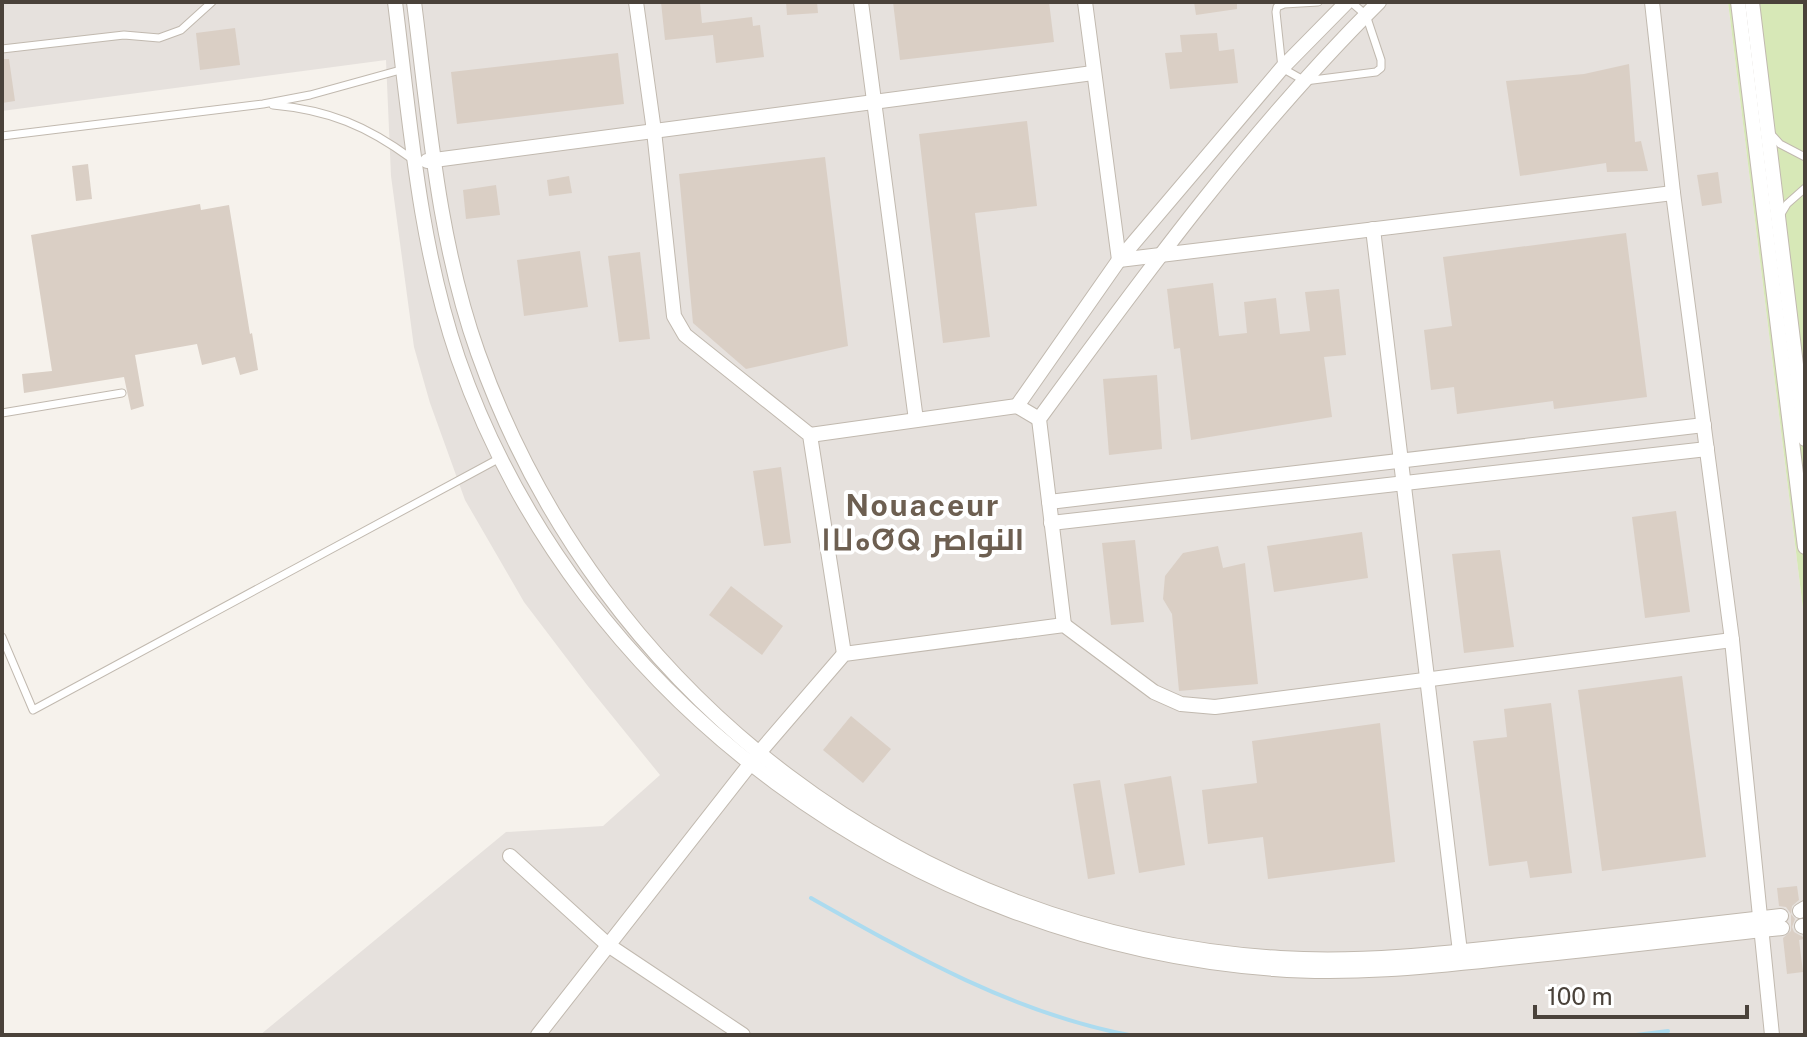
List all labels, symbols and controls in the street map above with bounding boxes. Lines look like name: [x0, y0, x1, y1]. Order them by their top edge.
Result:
district label: Nouaceur ⵏⵡⴰⵚⵕ النواصر: [822, 487, 1024, 558]
scale bar: [1535, 969, 1747, 1019]
text: 100 m: [1547, 982, 1613, 1010]

